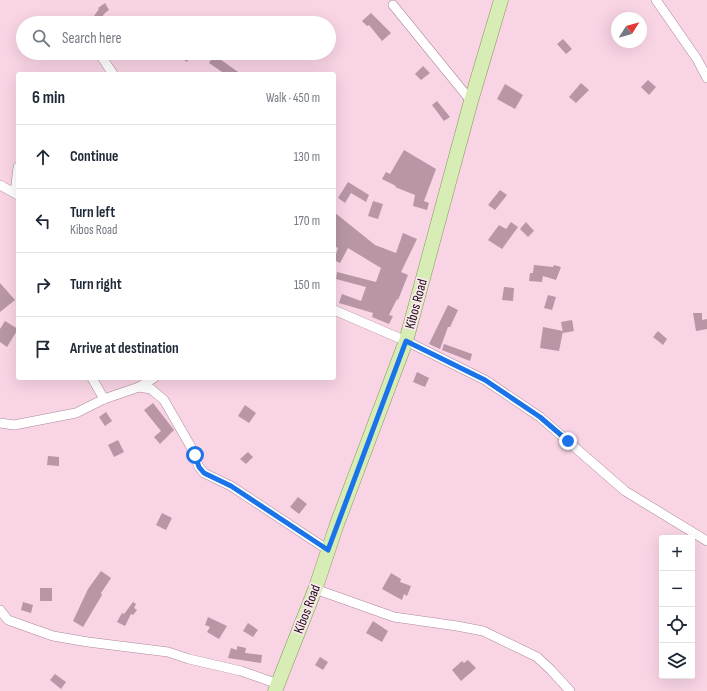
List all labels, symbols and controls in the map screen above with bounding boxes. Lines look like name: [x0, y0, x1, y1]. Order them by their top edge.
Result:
north arrow: [611, 12, 647, 48]
search box: [16, 16, 336, 60]
icon: search: [30, 27, 52, 49]
text: Search here: [62, 29, 122, 48]
text: 6 min: [32, 88, 65, 108]
text: Walk · 450 m: [266, 90, 320, 106]
icon: ahead: [32, 146, 54, 168]
text: Continue: [70, 147, 119, 166]
text: 130 m: [294, 149, 320, 165]
text: Turn left: [70, 203, 115, 222]
icon: left: [32, 210, 54, 232]
text: 170 m: [294, 213, 320, 229]
text: Kibos Road: [70, 222, 118, 238]
icon: right: [32, 274, 54, 296]
text: Turn right: [70, 275, 122, 294]
text: 150 m: [294, 277, 320, 293]
street label: Kibos Road: [401, 277, 431, 331]
icon: arrive: [32, 338, 54, 360]
text: Arrive at destination: [70, 339, 179, 358]
route end: [559, 432, 577, 450]
route start: [186, 446, 204, 464]
map controls: [659, 535, 695, 679]
button: +: [659, 535, 695, 571]
button: −: [659, 571, 695, 607]
street label: Kibos Road: [290, 582, 324, 636]
button: locate: [659, 607, 695, 643]
button: layers: [659, 643, 695, 679]

